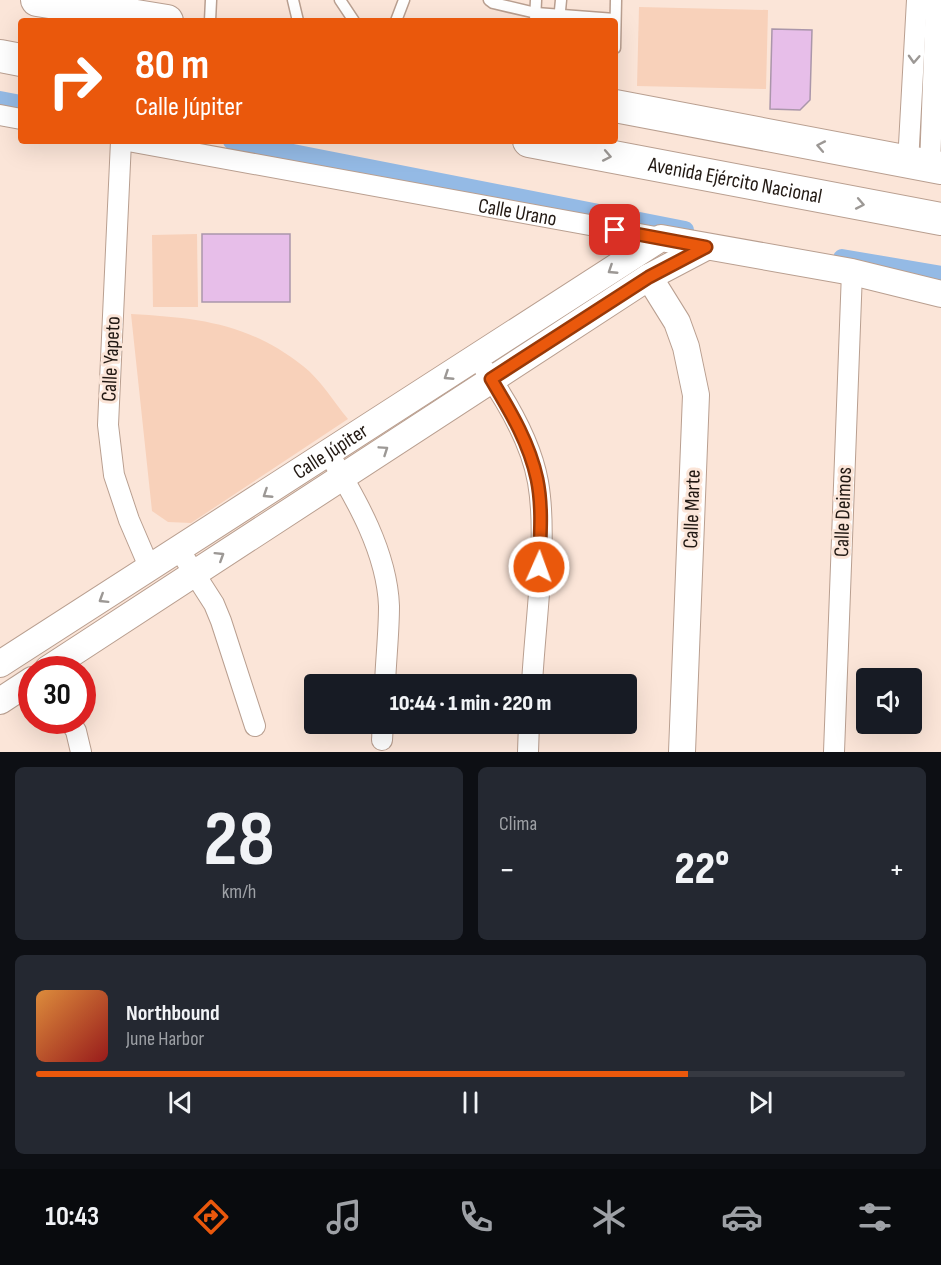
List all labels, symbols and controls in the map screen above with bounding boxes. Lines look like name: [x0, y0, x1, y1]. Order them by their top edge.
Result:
text: 80 m: [135, 40, 209, 91]
icon: right: [36, 42, 114, 120]
one-way arrow: [908, 54, 921, 63]
text: Calle Júpiter: [135, 91, 243, 123]
one-way arrow: [817, 140, 827, 153]
one-way arrow: [601, 149, 611, 162]
street label: Avenida Ejército Nacional: [645, 151, 824, 209]
street label: Calle Urano: [476, 192, 559, 231]
one-way arrow: [855, 197, 865, 210]
pin: [589, 204, 640, 255]
icon: arrive: [598, 213, 631, 246]
one-way arrow: [608, 263, 619, 274]
street label: Calle Yapeto: [96, 316, 126, 402]
one-way arrow: [444, 369, 455, 380]
street label: Calle Júpiter: [288, 418, 372, 484]
one-way arrow: [377, 447, 388, 458]
street label: Calle Deimos: [829, 467, 857, 557]
street label: Calle Marte: [678, 469, 706, 549]
one-way arrow: [263, 486, 273, 498]
position arrow: [507, 535, 571, 599]
one-way arrow: [213, 552, 224, 563]
one-way arrow: [99, 592, 109, 604]
speed limit sign: 30: [18, 656, 96, 734]
map controls: [856, 668, 922, 734]
button: sound: [856, 668, 922, 734]
text: 10:44 · 1 min · 220 m: [390, 690, 551, 717]
text: 28: [204, 794, 274, 887]
text: Clima: [499, 812, 537, 836]
text: 22°: [674, 842, 730, 897]
text: −: [499, 850, 515, 890]
text: +: [889, 850, 905, 890]
text: km/h: [222, 880, 256, 904]
text: Northbound: [126, 1000, 220, 1027]
text: June Harbor: [126, 1027, 204, 1051]
icon: previous: [164, 1086, 197, 1119]
icon: pause: [454, 1086, 487, 1119]
icon: next: [744, 1086, 777, 1119]
icon: directions: [190, 1196, 232, 1238]
icon: music: [323, 1196, 365, 1238]
icon: phone: [455, 1196, 497, 1238]
icon: climate: [588, 1196, 630, 1238]
icon: car: [721, 1196, 763, 1238]
icon: filters: [854, 1196, 896, 1238]
text: 10:43: [45, 1201, 99, 1233]

